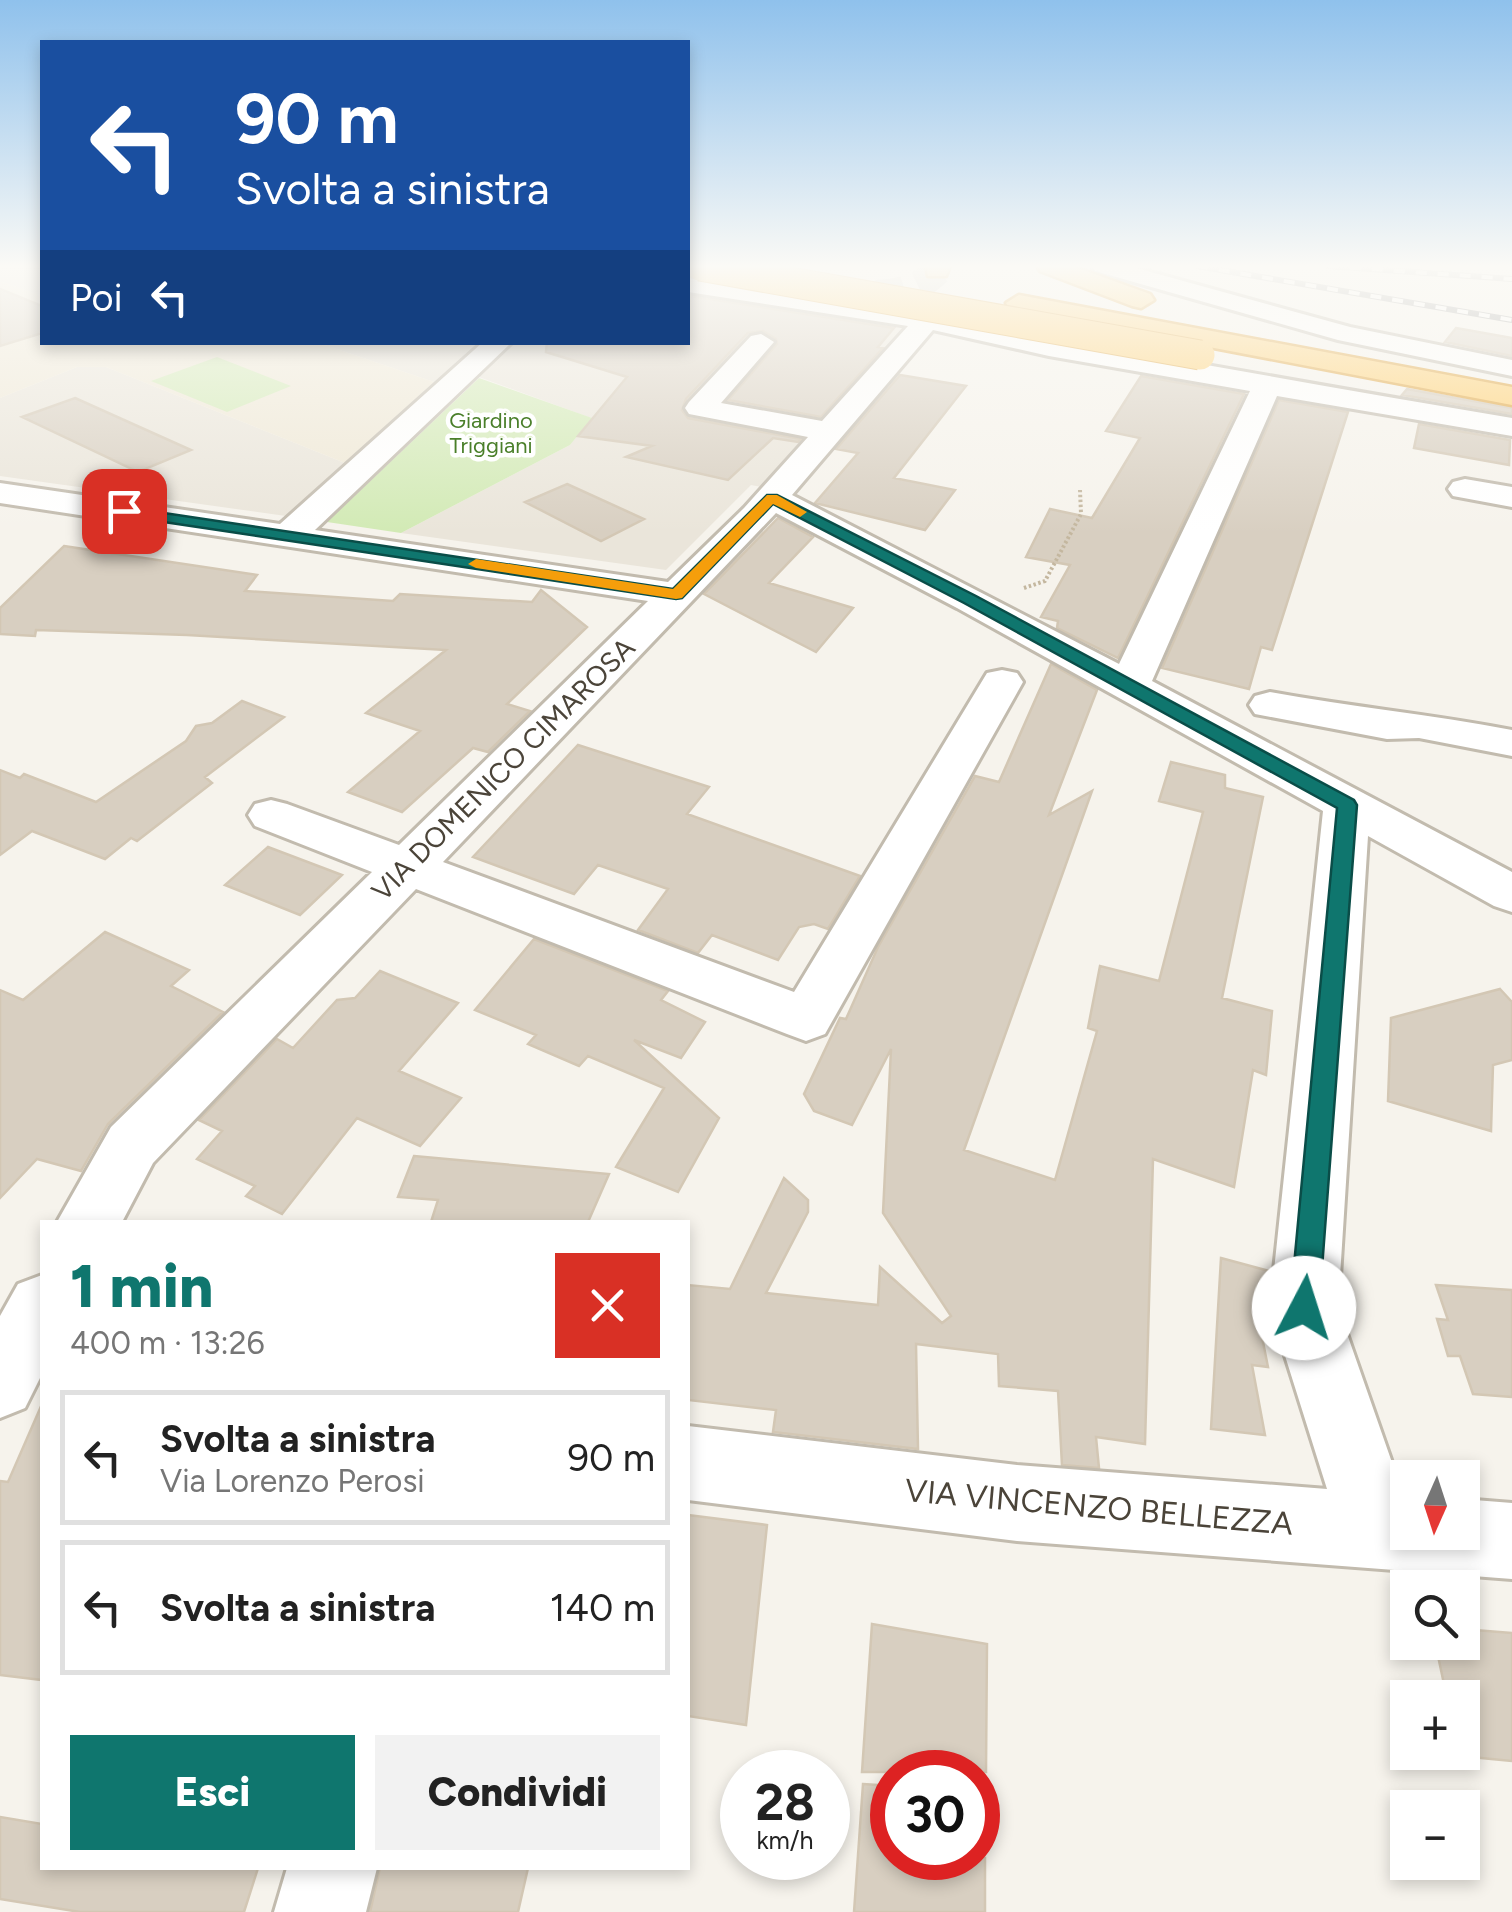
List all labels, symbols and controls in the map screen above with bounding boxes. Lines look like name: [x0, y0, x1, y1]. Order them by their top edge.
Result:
text: 90 m: [235, 76, 399, 161]
icon: left: [70, 80, 200, 210]
text: Svolta a sinistra: [235, 161, 550, 215]
icon: left: [142, 270, 197, 325]
text: Poi: [70, 275, 122, 321]
park label: Giardino Triggiani: [449, 407, 533, 459]
pin: [82, 469, 167, 554]
icon: arrive: [97, 484, 152, 539]
street label: VIA DOMENICO CIMAROSA: [364, 630, 642, 908]
text: 1 min: [70, 1250, 213, 1322]
button: close: [555, 1253, 660, 1358]
position arrow: [1252, 1256, 1356, 1360]
text: 400 m · 13:26: [70, 1324, 265, 1362]
text: Svolta a sinistra: [160, 1416, 435, 1462]
icon: left: [75, 1430, 130, 1485]
text: 90 m: [567, 1435, 655, 1481]
north arrow: [1390, 1460, 1480, 1550]
map controls: [1390, 1460, 1480, 1880]
text: Via Lorenzo Perosi: [160, 1462, 425, 1500]
street label: VIA VINCENZO BELLEZZA: [903, 1471, 1295, 1543]
button: search: [1390, 1570, 1480, 1660]
icon: left: [75, 1580, 130, 1635]
text: Svolta a sinistra: [160, 1585, 435, 1631]
text: 140 m: [550, 1585, 655, 1631]
button: +: [1390, 1680, 1480, 1770]
button: Esci: [70, 1735, 355, 1850]
button: Condividi: [375, 1735, 660, 1850]
speed limit sign: 30: [870, 1750, 1000, 1880]
text: 28: [755, 1772, 815, 1833]
button: −: [1390, 1790, 1480, 1880]
text: km/h: [756, 1825, 814, 1855]

